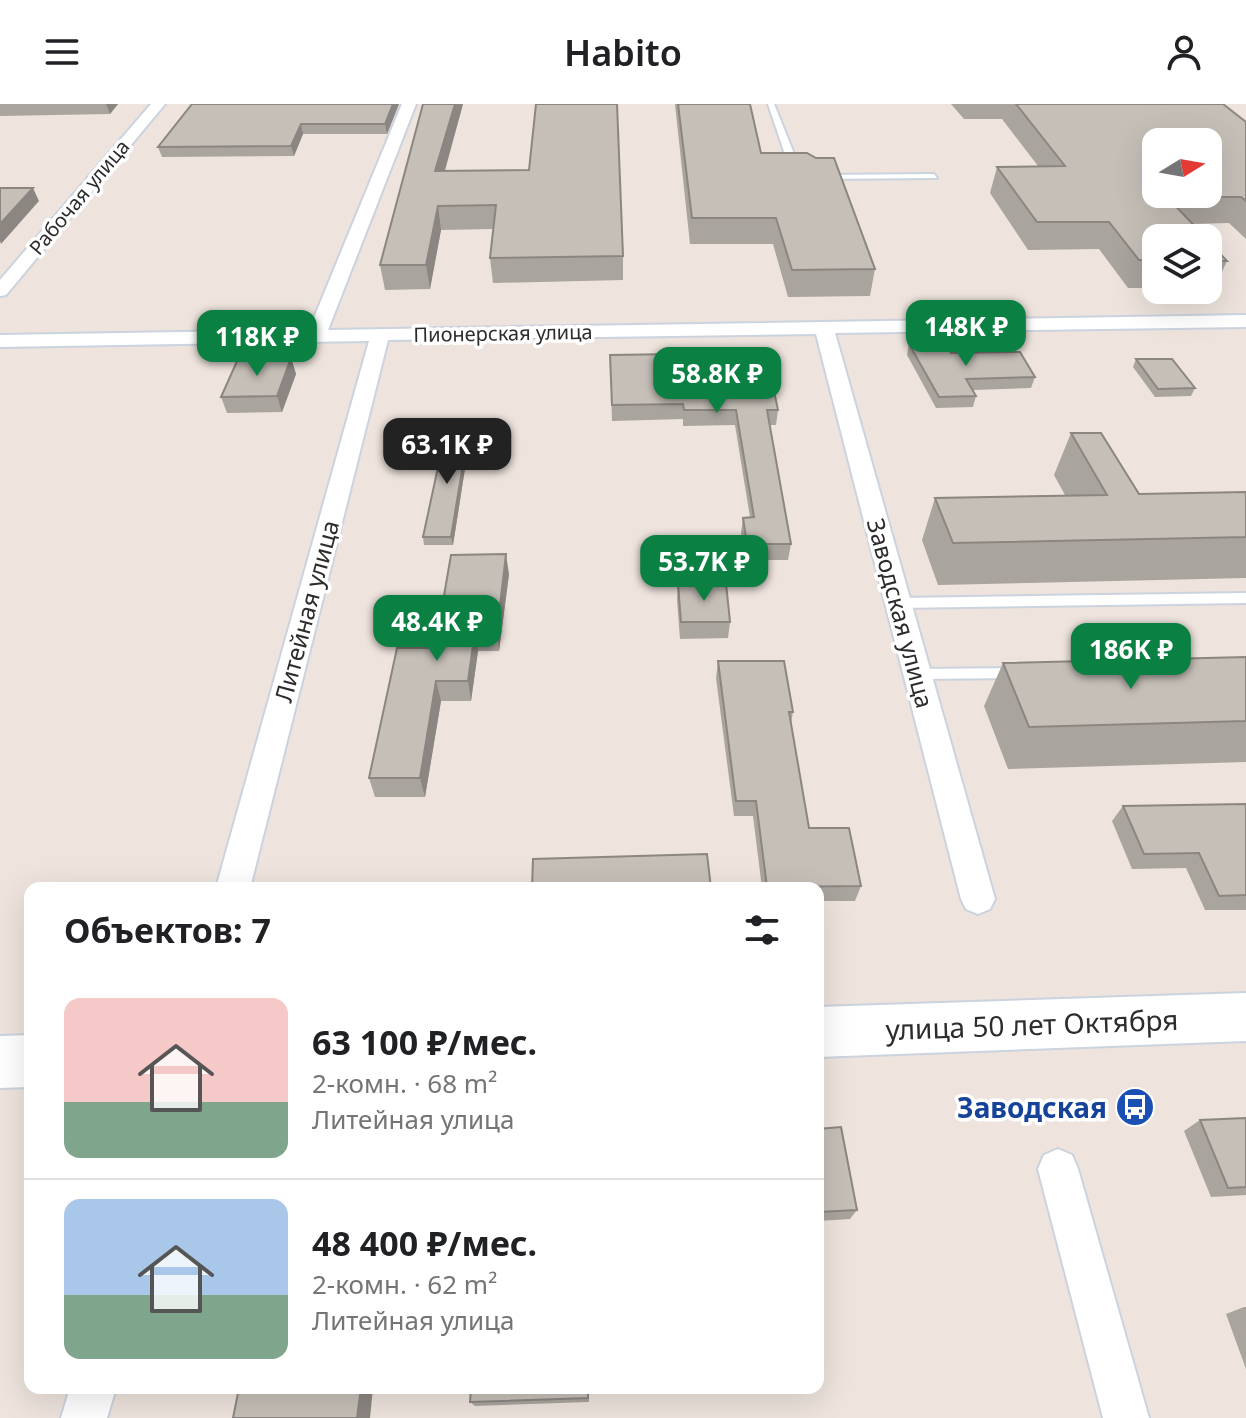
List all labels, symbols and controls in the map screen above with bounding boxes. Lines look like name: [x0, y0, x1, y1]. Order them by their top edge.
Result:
text: Habito: [564, 28, 682, 77]
icon: menu: [40, 30, 84, 74]
icon: person: [1162, 30, 1206, 74]
north arrow: [1142, 128, 1222, 208]
map controls: [1142, 128, 1222, 304]
street label: Рабочая улица: [23, 134, 135, 260]
button: layers: [1142, 224, 1222, 304]
pin: 148K ₽: [901, 300, 1031, 368]
text: 148K ₽: [924, 308, 1008, 344]
pin: 118K ₽: [192, 310, 322, 378]
text: 118K ₽: [215, 318, 299, 354]
street label: Пионерская улица: [413, 318, 593, 348]
pin: 58.8K ₽: [643, 347, 791, 415]
text: 58.8K ₽: [671, 355, 763, 391]
pin: 63.1K ₽: [373, 418, 521, 486]
text: 63.1K ₽: [401, 426, 493, 462]
street label: Заводская улица: [860, 515, 942, 711]
street label: Литейная улица: [266, 516, 346, 706]
pin: 53.7K ₽: [630, 535, 778, 603]
text: 53.7K ₽: [658, 543, 750, 579]
pin: 48.4K ₽: [363, 595, 511, 663]
text: 48.4K ₽: [391, 603, 483, 639]
pin: 186K ₽: [1066, 623, 1196, 691]
text: 186K ₽: [1089, 631, 1173, 667]
text: Объектов: 7: [64, 907, 271, 953]
icon: filters: [740, 908, 784, 952]
street label: улица 50 лет Октября: [885, 1000, 1179, 1048]
text: 63 100 ₽/мес.: [312, 1019, 537, 1065]
icon: home: [128, 1030, 224, 1126]
text: 2-комн. · 68 m²: [312, 1065, 497, 1101]
bus stop icon: Заводская: [1114, 1086, 1156, 1128]
place label: Заводская: [957, 1088, 1107, 1126]
text: Литейная улица: [312, 1101, 515, 1137]
text: 48 400 ₽/мес.: [312, 1220, 537, 1266]
icon: home: [128, 1231, 224, 1327]
text: 2-комн. · 62 m²: [312, 1266, 497, 1302]
text: Литейная улица: [312, 1302, 515, 1338]

